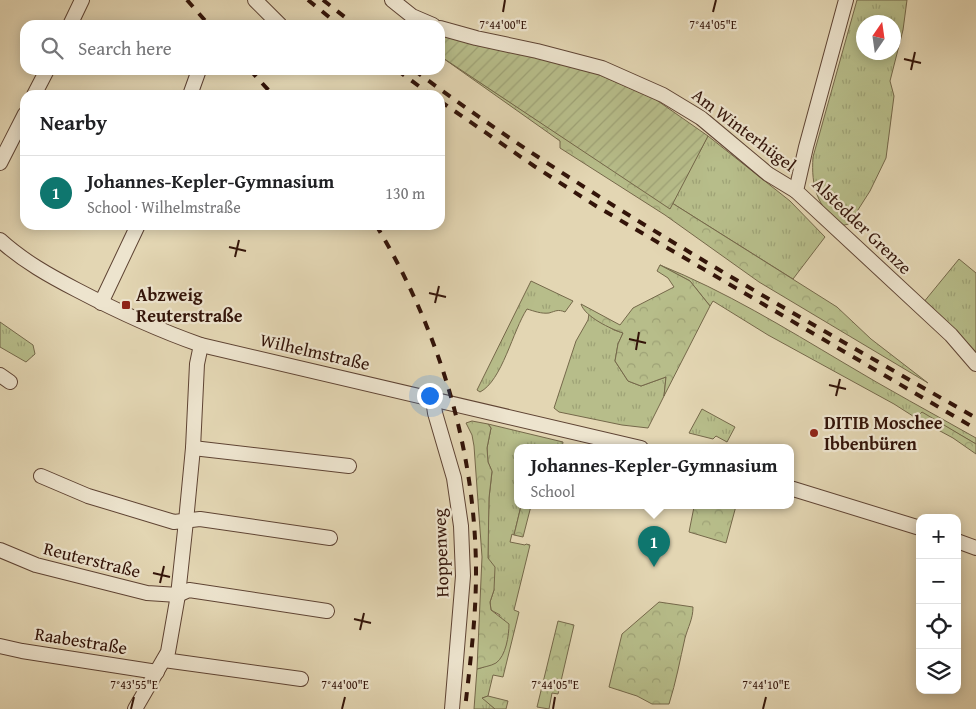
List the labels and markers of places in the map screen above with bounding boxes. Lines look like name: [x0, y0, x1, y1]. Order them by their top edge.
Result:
place label: Abzweig Reuterstraße: [136, 281, 243, 329]
marker: Abzweig Reuterstraße: [120, 299, 132, 311]
place label: DITIB Moschee Ibbenbüren: [824, 409, 943, 457]
marker: DITIB Moschee Ibbenbüren: [808, 427, 820, 439]
pin: 1: [638, 526, 670, 567]

